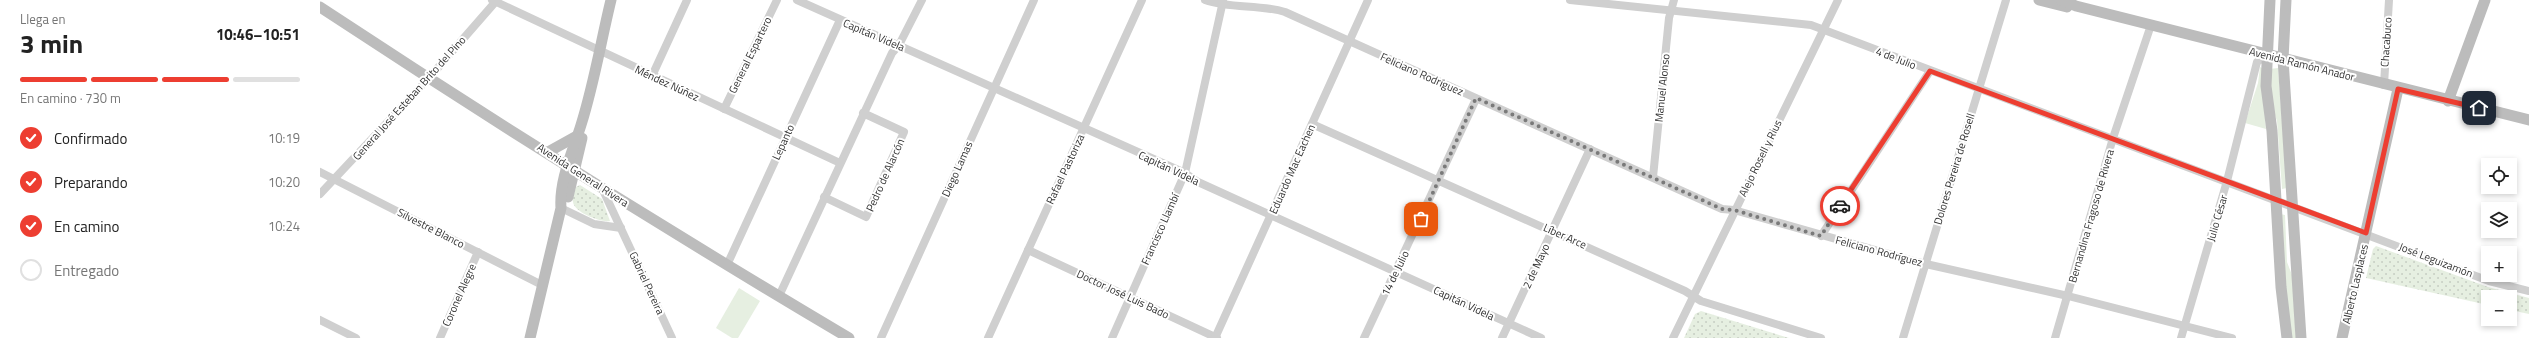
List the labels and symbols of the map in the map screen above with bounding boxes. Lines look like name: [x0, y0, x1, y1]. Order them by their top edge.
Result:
street label: General Espartero: [725, 14, 776, 96]
street label: Capitán Videla: [841, 15, 908, 55]
street label: Chacabuco: [2376, 16, 2396, 67]
street label: General José Esteban Brito del Pino: [349, 32, 469, 164]
street label: 4 de Julio: [1873, 43, 1919, 73]
street label: Avenida Ramón Anador: [2248, 43, 2357, 85]
street label: Feliciano Rodríguez: [1378, 48, 1466, 100]
street label: Manuel Alonso: [1650, 53, 1674, 123]
street label: Méndez Núñez: [632, 61, 702, 105]
pin: [2462, 91, 2496, 125]
street label: Dolores Pereira de Rosell: [1929, 111, 1979, 227]
street label: Alejo Rosell y Rius: [1734, 117, 1786, 199]
street label: Lepanto: [768, 121, 798, 162]
street label: Eduardo Mac Eachen: [1265, 122, 1319, 216]
street label: Rafael Pastoriza: [1042, 131, 1088, 207]
street label: Pedro de Alarcón: [862, 136, 908, 214]
street label: Avenida General Rivera: [534, 139, 632, 211]
street label: Diego Lamas: [938, 139, 976, 199]
street label: Capitán Videla: [1136, 147, 1203, 189]
street label: Bernandina Fragoso de Rivera: [2064, 147, 2118, 285]
courier: [1820, 186, 1860, 226]
street label: Francisco Llambí: [1137, 189, 1184, 267]
street label: Julio César: [2203, 193, 2231, 243]
pin: [1404, 202, 1438, 236]
street label: Silvestre Blanco: [395, 204, 468, 252]
street label: Líber Arce: [1541, 219, 1590, 253]
street label: Feliciano Rodríguez: [1834, 232, 1924, 270]
street label: José Leguizamón: [2397, 239, 2475, 281]
street label: 2 de Mayo: [1519, 241, 1553, 291]
street label: Alberto Lasplaces: [2338, 243, 2372, 325]
street label: 14 de Julio: [1377, 248, 1413, 298]
street label: Gabriel Pereira: [625, 249, 669, 318]
street label: Coronel Alegre: [438, 261, 480, 329]
street label: Doctor José Luis Bado: [1074, 266, 1172, 323]
street label: Capitán Videla: [1431, 282, 1498, 324]

